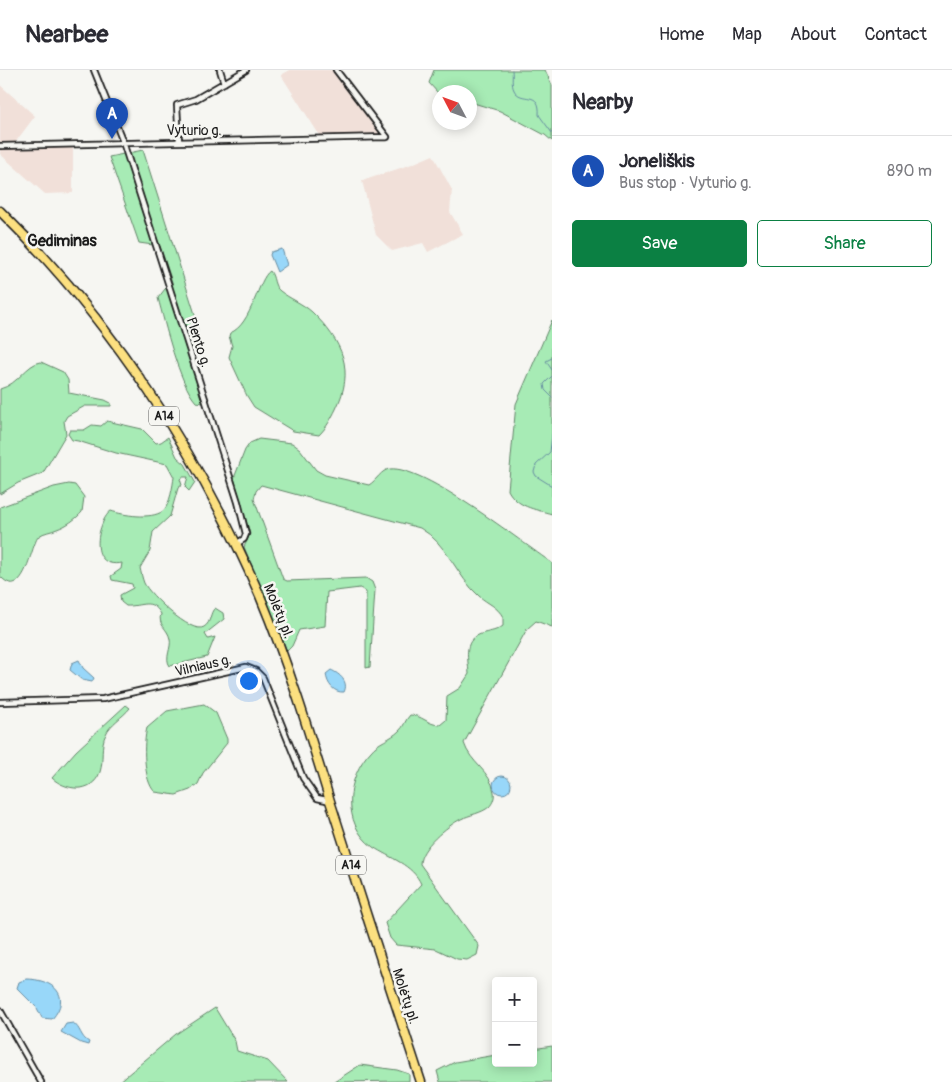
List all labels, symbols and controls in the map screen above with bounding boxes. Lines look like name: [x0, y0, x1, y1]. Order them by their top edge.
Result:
text: Nearbee: [25, 20, 108, 49]
text: Home: [659, 23, 704, 46]
text: Map: [732, 23, 762, 46]
text: About: [790, 23, 836, 46]
text: Contact: [864, 23, 927, 46]
north arrow: [432, 85, 477, 130]
text: Nearby: [572, 89, 633, 116]
pin: A: [96, 98, 128, 139]
street label: Vyturio g.: [166, 122, 222, 139]
text: Joneliškis: [619, 149, 694, 173]
text: A: [583, 161, 593, 181]
text: 890 m: [887, 161, 932, 181]
text: Bus stop · Vyturio g.: [619, 173, 752, 193]
button: Save: [572, 220, 747, 267]
button: Share: [757, 220, 932, 267]
district label: Gediminas: [27, 231, 98, 251]
street label: Plento g.: [182, 315, 215, 369]
road number: A14: [149, 406, 179, 426]
street label: Molėtų pl.: [260, 581, 297, 641]
street label: Vilniaus g.: [173, 651, 233, 680]
your location: [236, 668, 262, 694]
road number: A14: [336, 856, 366, 874]
street label: Molėtų pl.: [389, 966, 422, 1026]
map controls: [492, 977, 537, 1067]
button: +: [492, 977, 537, 1022]
button: −: [492, 1022, 537, 1067]

